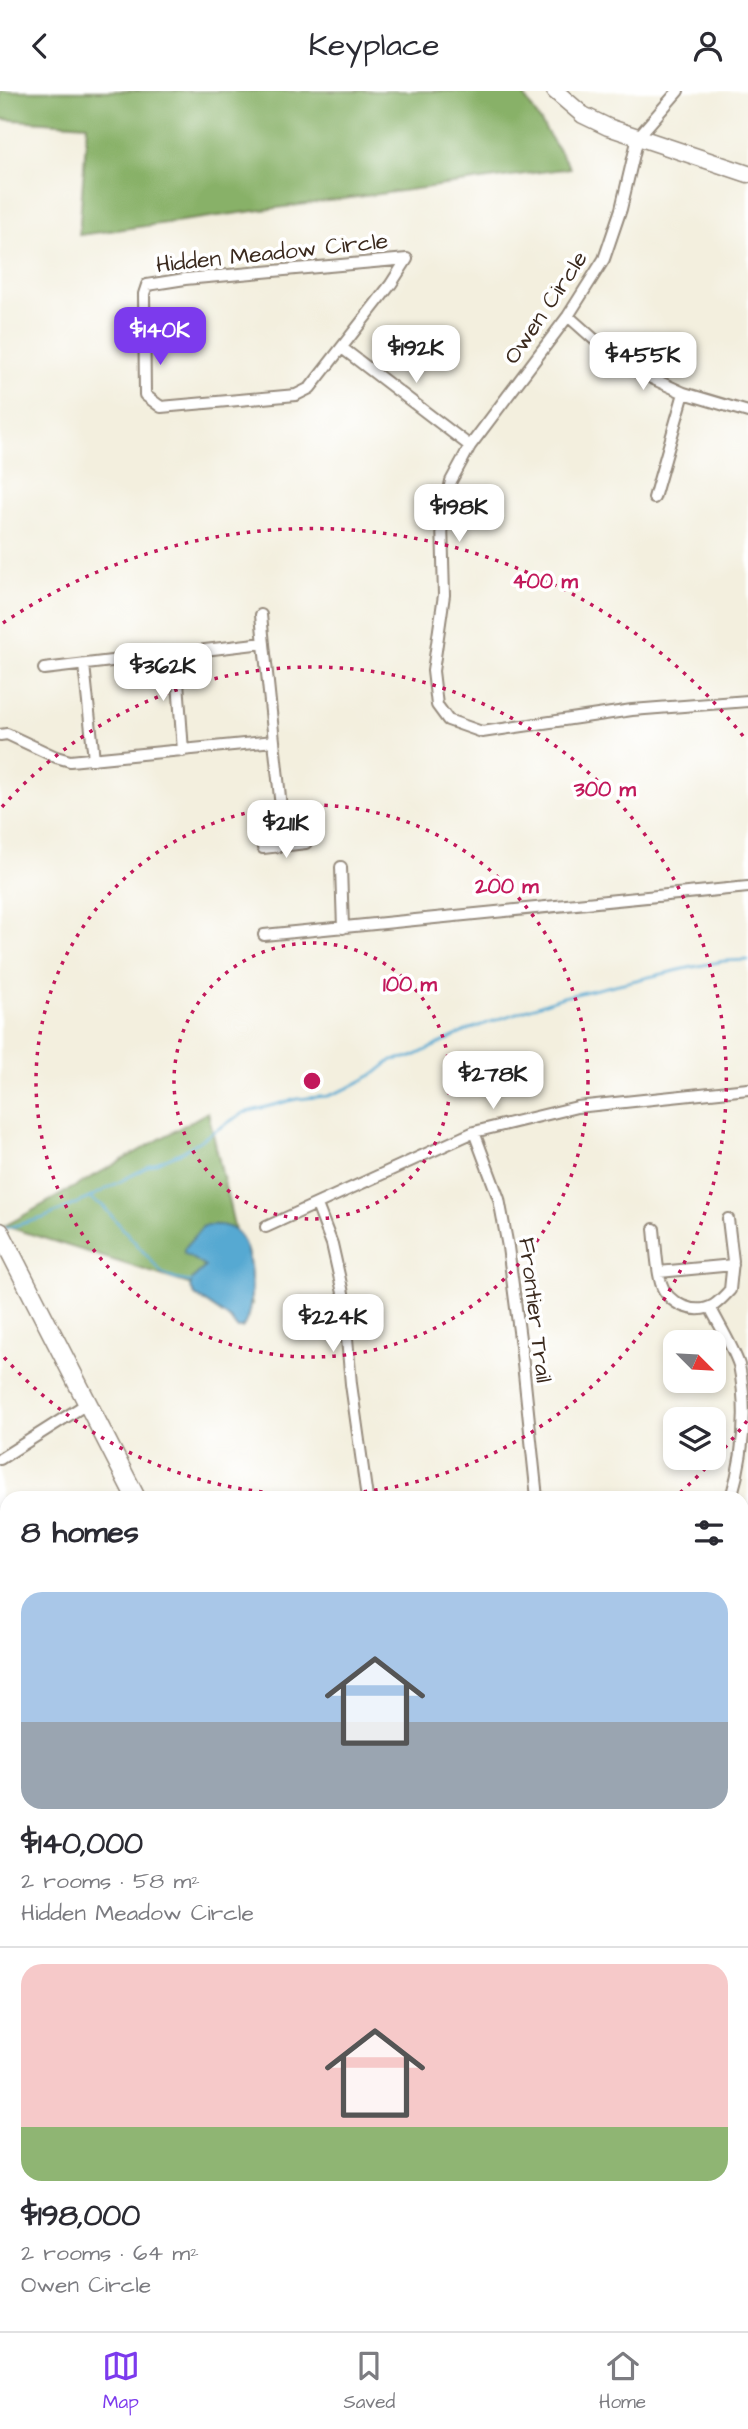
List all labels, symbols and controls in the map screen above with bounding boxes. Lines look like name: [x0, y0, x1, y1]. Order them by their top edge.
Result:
text: Keyplace: [309, 23, 439, 68]
icon: back: [21, 27, 59, 65]
icon: person: [689, 27, 727, 65]
street label: Hidden Meadow Circle: [155, 225, 390, 281]
street label: Owen Circle: [496, 245, 596, 370]
pin: $140K: [111, 307, 209, 367]
text: $140K: [130, 314, 190, 346]
pin: $192K: [367, 325, 465, 385]
text: $192K: [388, 332, 444, 364]
pin: $455K: [594, 333, 692, 392]
text: $455K: [606, 339, 680, 371]
pin: $198K: [410, 484, 508, 544]
text: $198K: [430, 491, 488, 523]
text: 400 m: [512, 567, 578, 596]
pin: $362K: [114, 643, 212, 703]
text: $362K: [130, 650, 196, 682]
text: 300 m: [573, 775, 637, 804]
pin: $211K: [237, 801, 335, 860]
text: $211K: [263, 807, 309, 839]
text: 200 m: [474, 872, 539, 901]
text: 100 m: [383, 970, 438, 999]
pin: $278K: [444, 1051, 542, 1111]
text: $278K: [459, 1058, 527, 1090]
centre of rings: [300, 1069, 324, 1093]
street label: Frontier Trail: [510, 1236, 560, 1385]
pin: $224K: [284, 1295, 382, 1354]
text: $224K: [299, 1301, 367, 1333]
north arrow: [663, 1330, 726, 1393]
map controls: [663, 1330, 726, 1470]
button: layers: [663, 1407, 726, 1470]
text: 8 homes: [21, 1512, 139, 1554]
icon: filters: [690, 1514, 728, 1552]
icon: home: [312, 1638, 438, 1764]
text: $140,000: [21, 1823, 143, 1865]
text: 2 rooms · 58 m²: [21, 1865, 200, 1897]
text: Hidden Meadow Circle: [21, 1897, 254, 1929]
icon: home: [312, 2010, 438, 2136]
text: $198,000: [21, 2195, 140, 2237]
text: 2 rooms · 64 m²: [21, 2237, 199, 2269]
text: Owen Circle: [21, 2269, 151, 2301]
tab: Map: [102, 2347, 140, 2416]
tab: Saved: [343, 2347, 395, 2416]
tab: Home: [599, 2347, 646, 2416]

